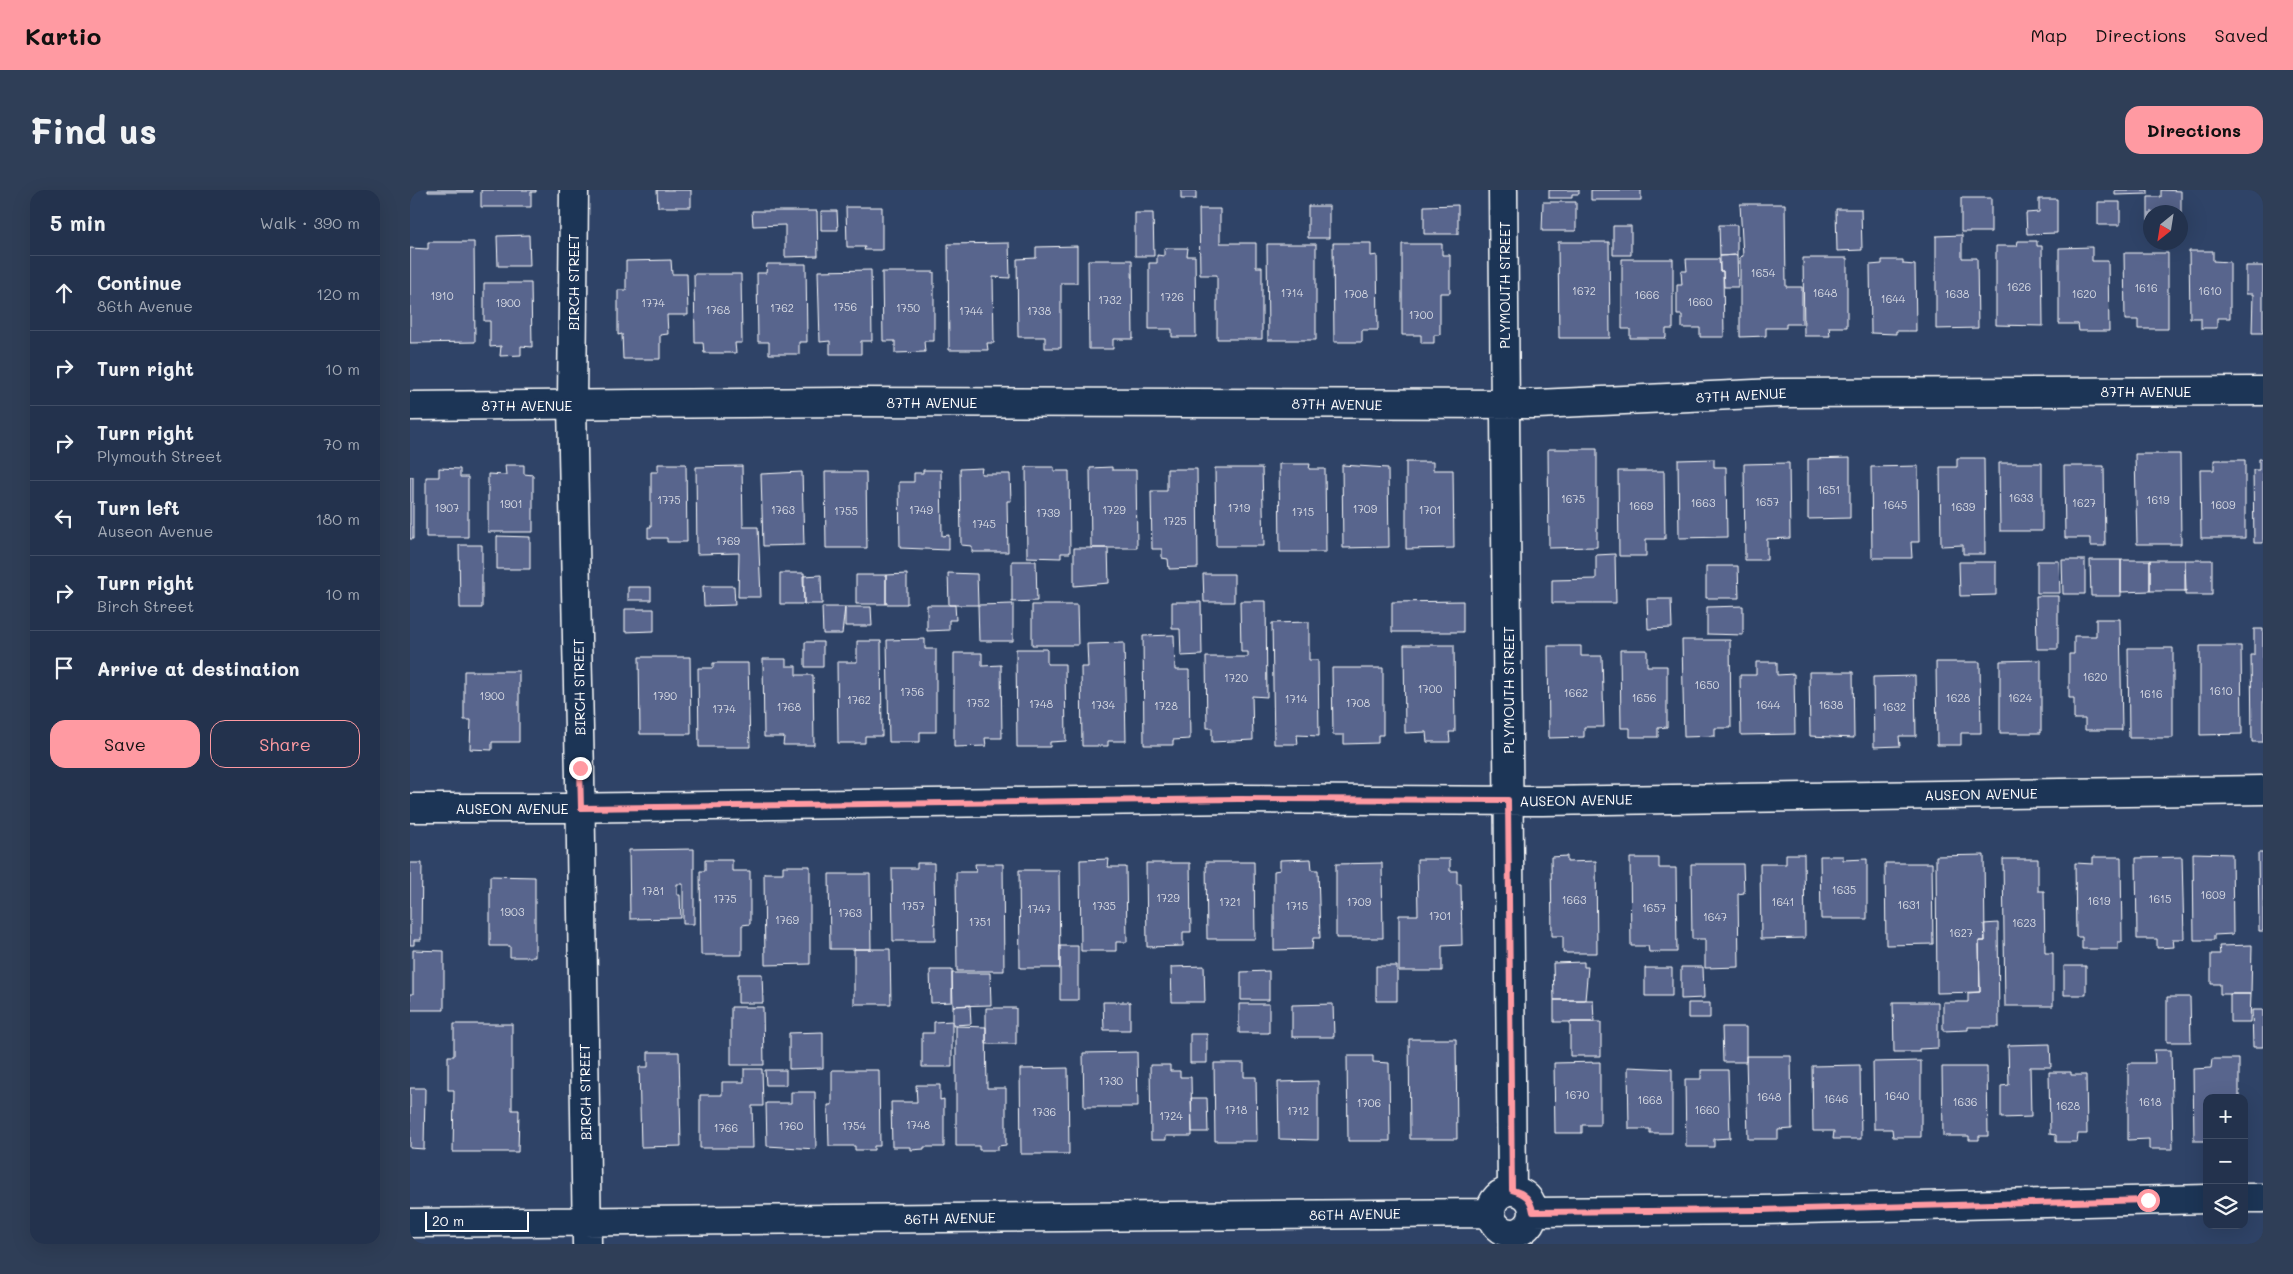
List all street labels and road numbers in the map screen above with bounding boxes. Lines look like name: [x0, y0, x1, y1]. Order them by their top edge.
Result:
street label: PLYMOUTH STREET: [1495, 221, 1514, 349]
street label: BIRCH STREET: [564, 233, 583, 330]
street label: 87TH AVENUE: [2101, 382, 2191, 401]
street label: 87TH AVENUE: [1695, 383, 1787, 407]
street label: 87TH AVENUE: [887, 393, 977, 412]
street label: 87TH AVENUE: [1291, 394, 1383, 414]
street label: 87TH AVENUE: [482, 396, 572, 415]
street label: PLYMOUTH STREET: [1499, 626, 1518, 754]
street label: BIRCH STREET: [569, 638, 589, 736]
street label: AUSEON AVENUE: [1924, 784, 2038, 804]
street label: AUSEON AVENUE: [1519, 790, 1633, 810]
street label: AUSEON AVENUE: [455, 799, 569, 818]
street label: BIRCH STREET: [575, 1043, 595, 1141]
street label: 86TH AVENUE: [1309, 1204, 1401, 1224]
street label: 86TH AVENUE: [904, 1208, 996, 1228]

